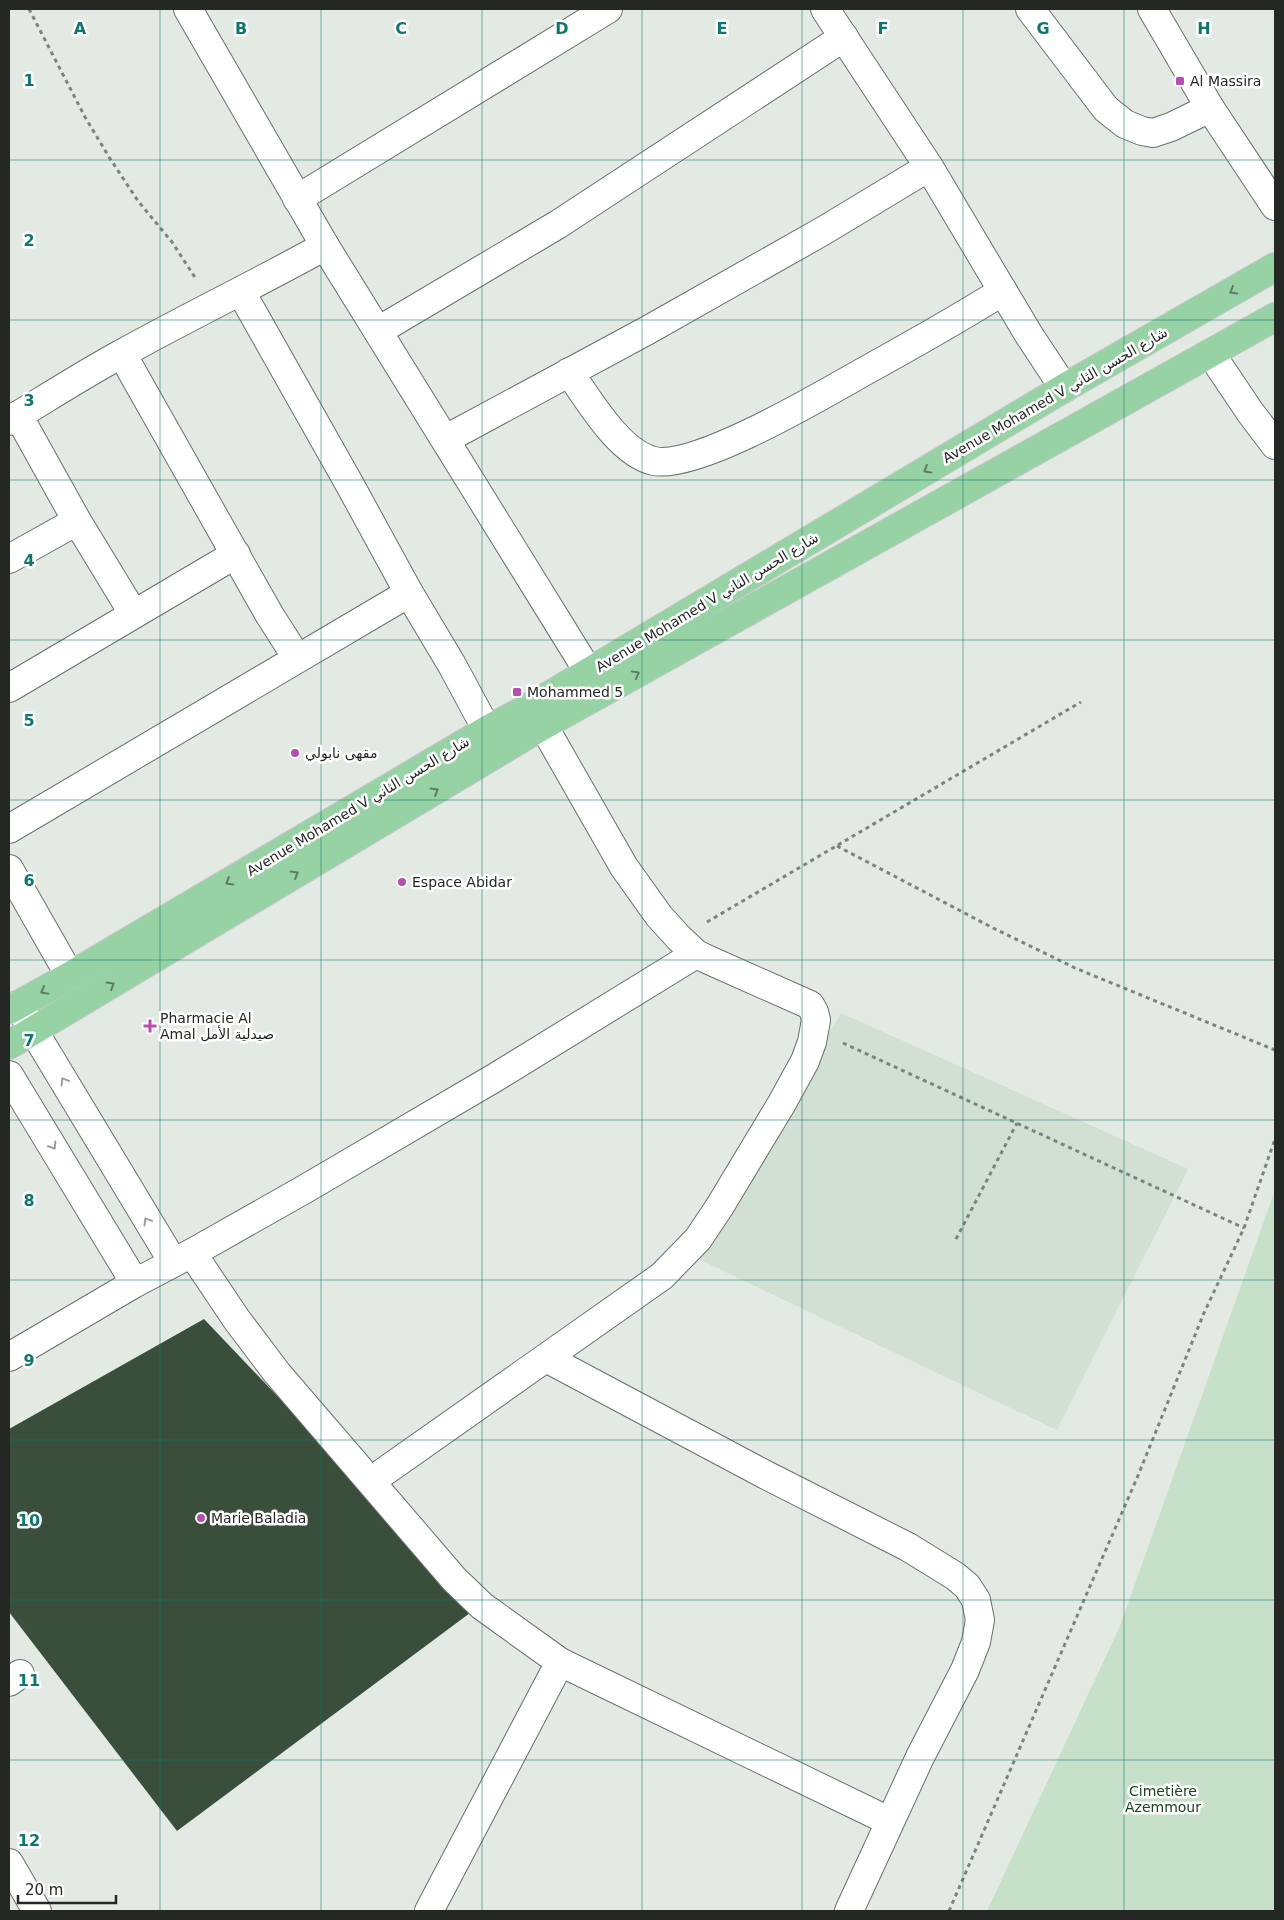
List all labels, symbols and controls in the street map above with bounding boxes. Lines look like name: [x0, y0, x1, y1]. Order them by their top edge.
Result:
text: A: [74, 19, 87, 38]
text: B: [235, 19, 247, 38]
text: C: [395, 19, 407, 38]
text: D: [555, 19, 569, 38]
text: E: [717, 19, 727, 38]
text: F: [878, 19, 888, 38]
text: G: [1036, 19, 1050, 38]
text: H: [1197, 19, 1211, 38]
text: 1: [23, 71, 35, 90]
place label: Al Massira: [1190, 73, 1261, 89]
marker: Al Massira: [1174, 75, 1186, 87]
text: 2: [23, 231, 35, 250]
one-way arrow: [1229, 285, 1238, 295]
street label: Avenue Mohamed V شارع الحسن الثاني: [940, 324, 1171, 467]
text: 3: [23, 391, 35, 410]
one-way arrow: [923, 464, 932, 474]
street label: Avenue Mohamed V شارع الحسن الثاني: [593, 529, 822, 676]
text: 4: [23, 551, 35, 570]
one-way arrow: [630, 670, 639, 680]
place label: Mohammed 5: [527, 684, 623, 700]
marker: Mohammed 5: [511, 686, 523, 698]
text: 5: [23, 711, 35, 730]
street label: Avenue Mohamed V شارع الحسن الثاني: [244, 733, 473, 880]
place label: مقهى نابولي: [305, 745, 377, 762]
marker: مقهى نابولي: [289, 747, 301, 759]
one-way arrow: [429, 787, 438, 797]
text: 6: [23, 871, 35, 890]
one-way arrow: [290, 871, 299, 881]
place label: Espace Abidar: [412, 874, 512, 890]
one-way arrow: [226, 876, 235, 886]
marker: Espace Abidar: [396, 876, 408, 888]
one-way arrow: [105, 981, 114, 991]
one-way arrow: [40, 985, 49, 995]
place label: Pharmacie Al Amal صيدلية الأمل: [160, 1010, 274, 1042]
marker: Pharmacie Al Amal صيدلية الأمل: [144, 1020, 156, 1032]
text: 7: [23, 1031, 35, 1050]
one-way arrow: [60, 1078, 70, 1087]
one-way arrow: [46, 1140, 56, 1149]
text: 8: [23, 1191, 35, 1210]
one-way arrow: [144, 1217, 154, 1226]
text: 9: [23, 1351, 35, 1370]
place label: Marie Baladia: [211, 1510, 306, 1526]
text: 10: [18, 1511, 40, 1530]
marker: Marie Baladia: [195, 1512, 207, 1524]
text: 11: [18, 1671, 40, 1690]
park label: Cimetière Azemmour: [1125, 1783, 1201, 1815]
text: 12: [18, 1831, 40, 1850]
scale bar: [18, 1872, 115, 1904]
text: 20 m: [25, 1881, 63, 1899]

